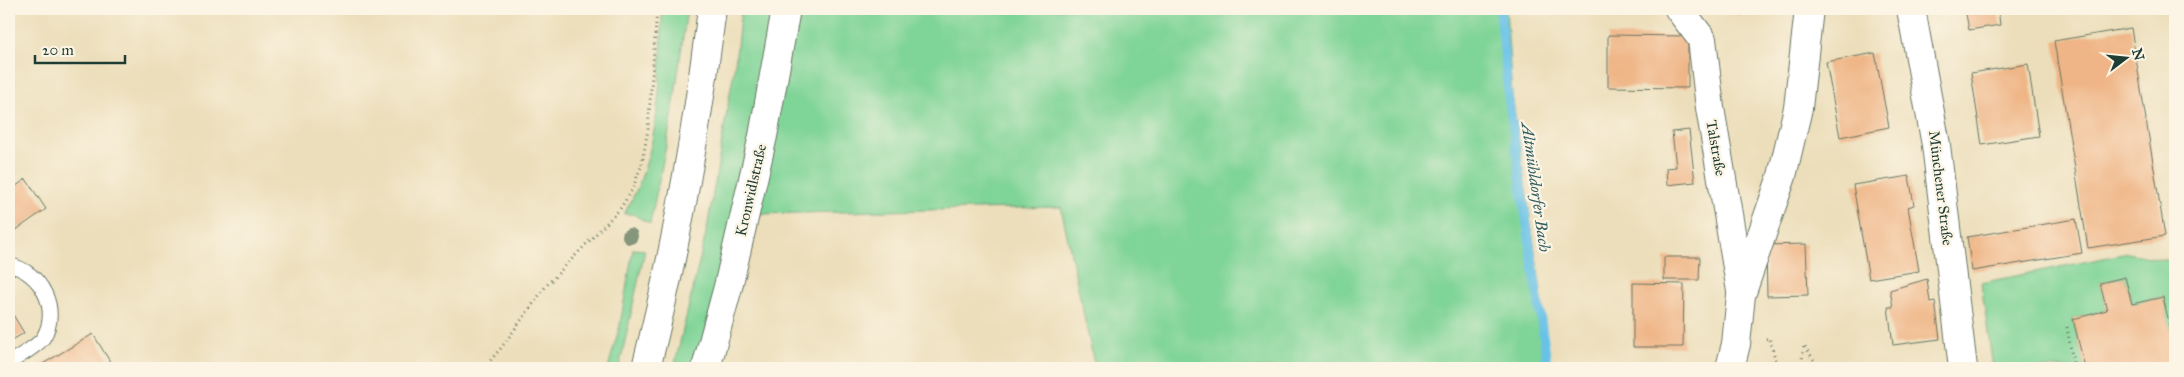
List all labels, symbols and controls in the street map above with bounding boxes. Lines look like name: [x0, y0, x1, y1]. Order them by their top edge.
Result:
scale bar: [35, 32, 125, 64]
north arrow: [2102, 32, 2152, 82]
text: 20 m: [42, 41, 74, 59]
text: N: [2128, 47, 2148, 63]
water label: Altmühldorfer Bach: [1517, 119, 1555, 253]
street label: Talstraße: [1702, 119, 1730, 177]
street label: Münchener Straße: [1925, 130, 1957, 246]
street label: Kronwidlstraße: [732, 142, 770, 238]

